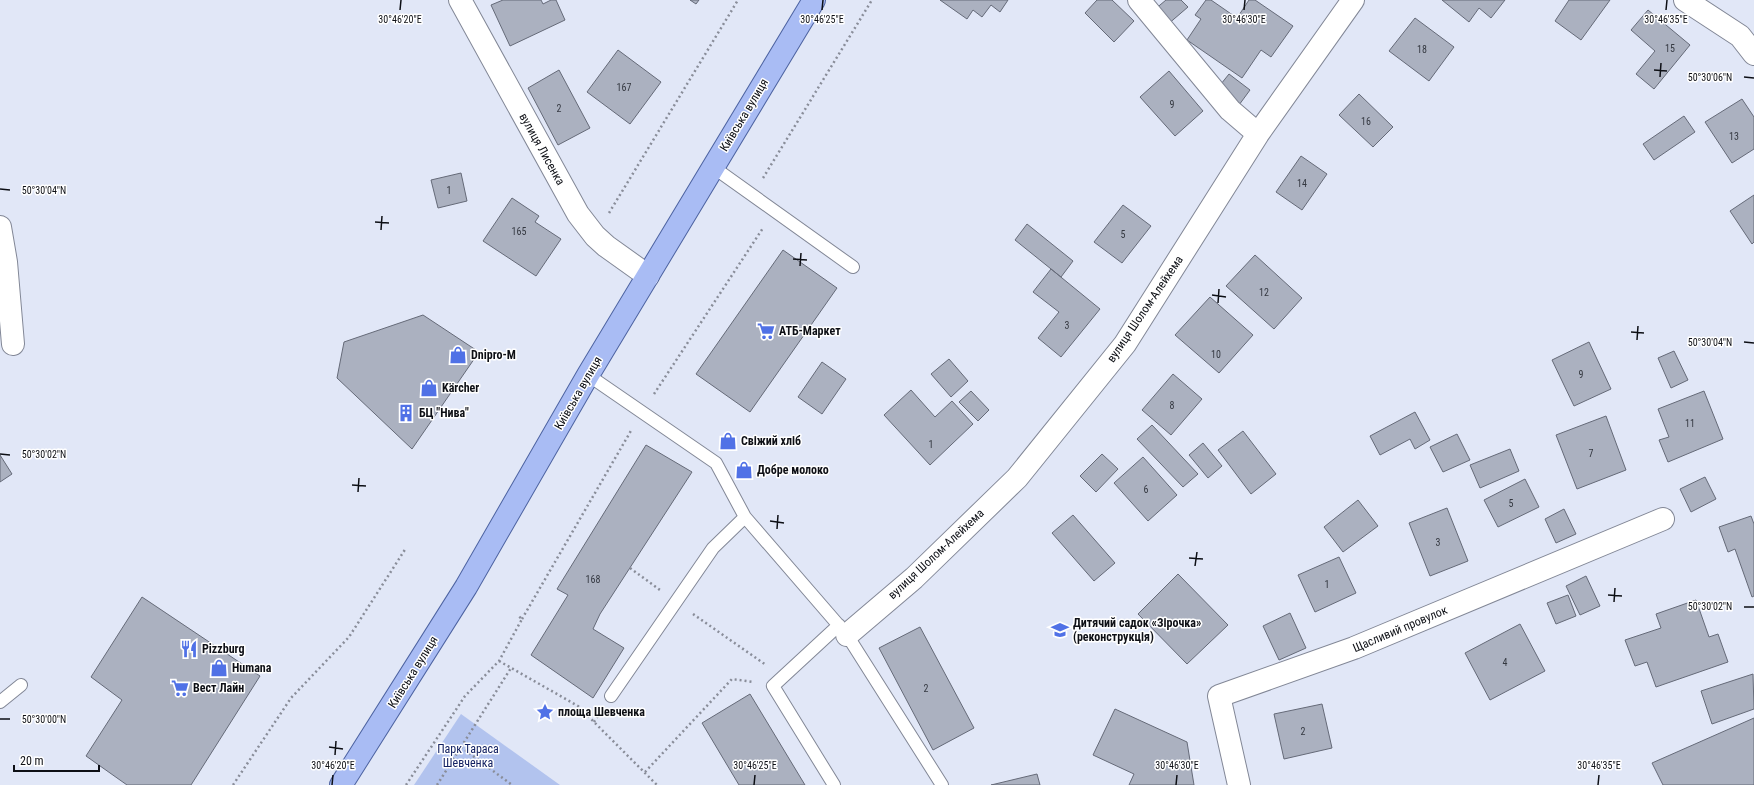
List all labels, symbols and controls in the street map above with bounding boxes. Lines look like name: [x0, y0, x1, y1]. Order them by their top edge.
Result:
text: 30°46'20"E: [378, 14, 422, 25]
text: 30°46'25"E: [800, 14, 844, 25]
text: 30°46'30"E: [1222, 14, 1266, 25]
text: 30°46'35"E: [1644, 14, 1688, 25]
house number: 15: [1665, 43, 1675, 54]
house number: 18: [1417, 44, 1427, 55]
text: 50°30'06"N: [1688, 72, 1732, 83]
street label: Київська вулиця: [717, 76, 771, 154]
house number: 167: [617, 82, 631, 93]
house number: 9: [1170, 99, 1175, 110]
house number: 2: [557, 103, 562, 114]
street label: вулиця Лисенка: [516, 111, 568, 188]
house number: 16: [1361, 116, 1371, 127]
house number: 13: [1729, 131, 1739, 142]
house number: 14: [1297, 178, 1307, 189]
text: 50°30'04"N: [22, 185, 66, 196]
house number: 1: [447, 185, 451, 196]
house number: 165: [512, 226, 526, 237]
house number: 5: [1121, 229, 1126, 240]
street label: вулиця Шолом-Алейхема: [1104, 253, 1186, 365]
house number: 12: [1259, 287, 1269, 298]
house number: 3: [1065, 320, 1070, 331]
supermarket icon: АТБ-Маркет: [756, 321, 776, 341]
place label: АТБ-Маркет: [779, 324, 841, 338]
text: 50°30'04"N: [1688, 337, 1732, 348]
shop icon: Dnipro-M: [448, 345, 468, 365]
place label: Dnipro-M: [471, 348, 516, 362]
house number: 10: [1211, 349, 1221, 360]
street label: Київська вулиця: [551, 354, 605, 432]
house number: 9: [1579, 369, 1584, 380]
shop icon: Kärcher: [419, 378, 439, 398]
place label: Kärcher: [442, 381, 479, 395]
house number: 8: [1170, 400, 1175, 411]
building icon: БЦ "Нива": [396, 403, 416, 423]
place label: БЦ "Нива": [419, 406, 469, 420]
house number: 11: [1685, 418, 1695, 429]
shop icon: Свіжий хліб: [718, 431, 738, 451]
place label: Свіжий хліб: [741, 434, 801, 448]
house number: 1: [929, 439, 933, 450]
house number: 7: [1589, 448, 1594, 459]
text: 50°30'02"N: [22, 449, 66, 460]
shop icon: Добре молоко: [734, 460, 754, 480]
place label: Добре молоко: [757, 463, 829, 477]
house number: 6: [1144, 484, 1149, 495]
house number: 5: [1509, 498, 1514, 509]
street label: вулиця Шолом-Алейхема: [885, 506, 987, 602]
house number: 3: [1436, 537, 1441, 548]
house number: 168: [586, 574, 600, 585]
house number: 1: [1325, 579, 1329, 590]
text: 50°30'02"N: [1688, 601, 1732, 612]
street label: Щасливий провулок: [1351, 603, 1450, 655]
place label: Дитячий садок «Зірочка» (реконструкція): [1073, 616, 1201, 644]
school or university icon: Дитячий садок «Зірочка» (реконструкція): [1050, 620, 1070, 640]
street label: Київська вулиця: [385, 633, 441, 711]
restaurant icon: Pizzburg: [179, 639, 199, 659]
place label: Pizzburg: [202, 642, 244, 656]
house number: 4: [1503, 657, 1508, 668]
shop icon: Humana: [209, 658, 229, 678]
place label: Humana: [232, 661, 272, 675]
supermarket icon: Вест Лайн: [170, 678, 190, 698]
place label: Вест Лайн: [193, 681, 244, 695]
house number: 2: [924, 683, 929, 694]
place icon: площа Шевченка: [535, 702, 555, 722]
place label: площа Шевченка: [558, 705, 645, 719]
text: 50°30'00"N: [22, 714, 66, 725]
house number: 2: [1301, 726, 1306, 737]
park label: Парк Тараса Шевченка: [437, 742, 499, 770]
scale bar: [14, 747, 99, 773]
text: 20 m: [20, 754, 44, 768]
text: 30°46'20"E: [311, 760, 355, 771]
text: 30°46'25"E: [733, 760, 777, 771]
text: 30°46'30"E: [1155, 760, 1199, 771]
text: 30°46'35"E: [1577, 760, 1621, 771]

